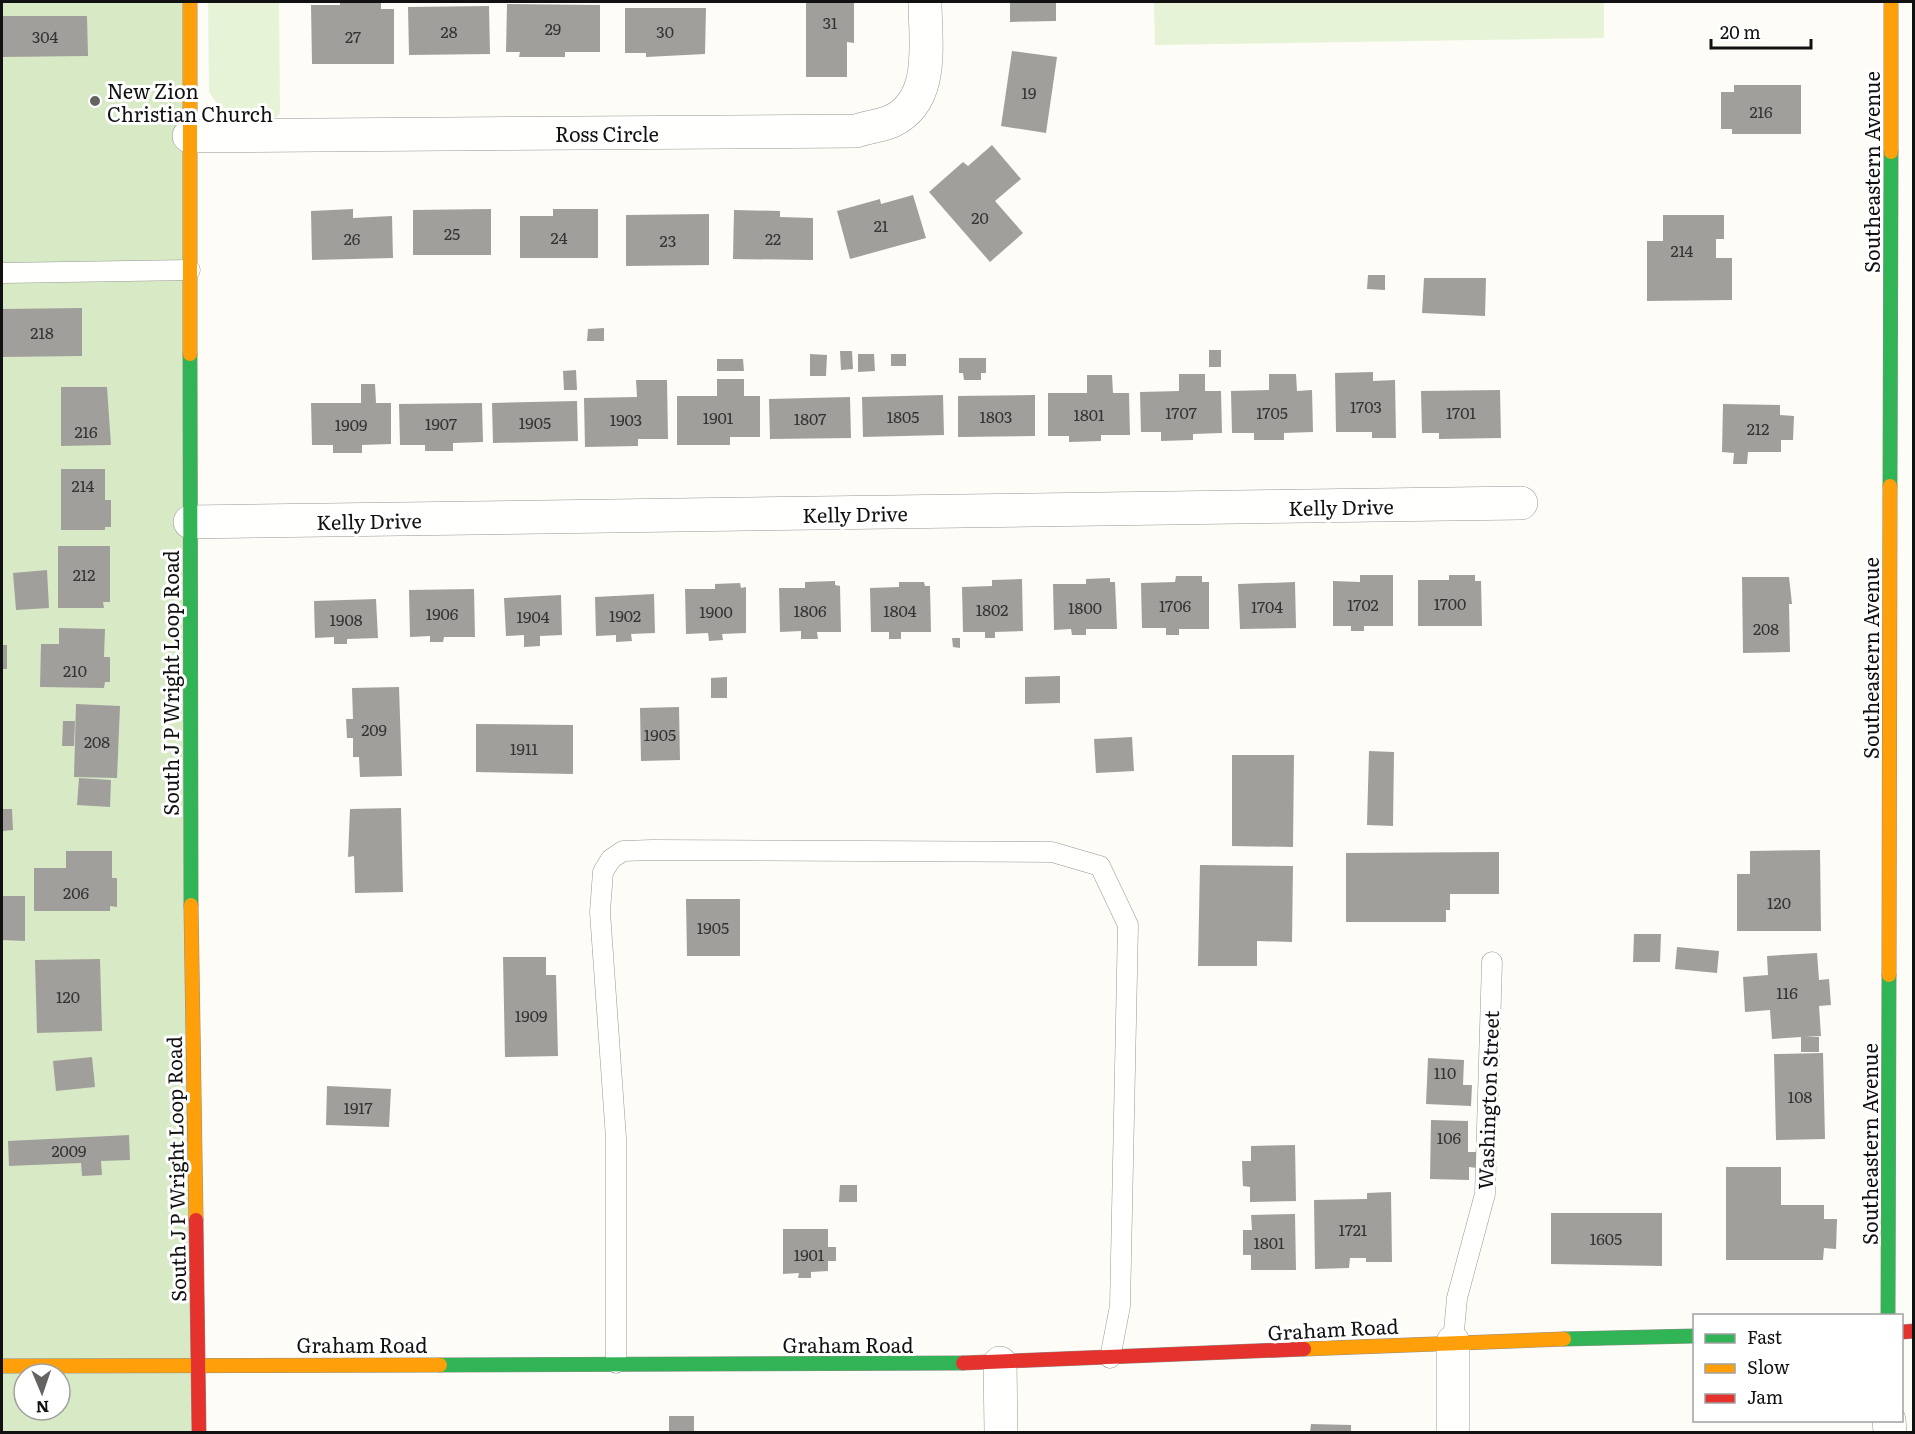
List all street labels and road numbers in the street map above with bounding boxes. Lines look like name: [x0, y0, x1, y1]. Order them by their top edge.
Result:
street label: Southeastern Avenue: [1856, 71, 1886, 273]
street label: Ross Circle: [555, 118, 659, 148]
street label: Kelly Drive: [1288, 490, 1394, 522]
street label: Kelly Drive: [802, 497, 908, 529]
street label: Kelly Drive: [316, 504, 422, 536]
street label: South J P Wright Loop Road: [155, 550, 185, 816]
street label: Southeastern Avenue: [1855, 557, 1885, 759]
street label: Washington Street: [1469, 1010, 1505, 1190]
street label: South J P Wright Loop Road: [158, 1036, 192, 1302]
street label: Southeastern Avenue: [1854, 1043, 1884, 1245]
street label: Graham Road: [1267, 1310, 1399, 1346]
street label: Graham Road: [297, 1329, 428, 1359]
street label: Graham Road: [783, 1329, 914, 1359]

